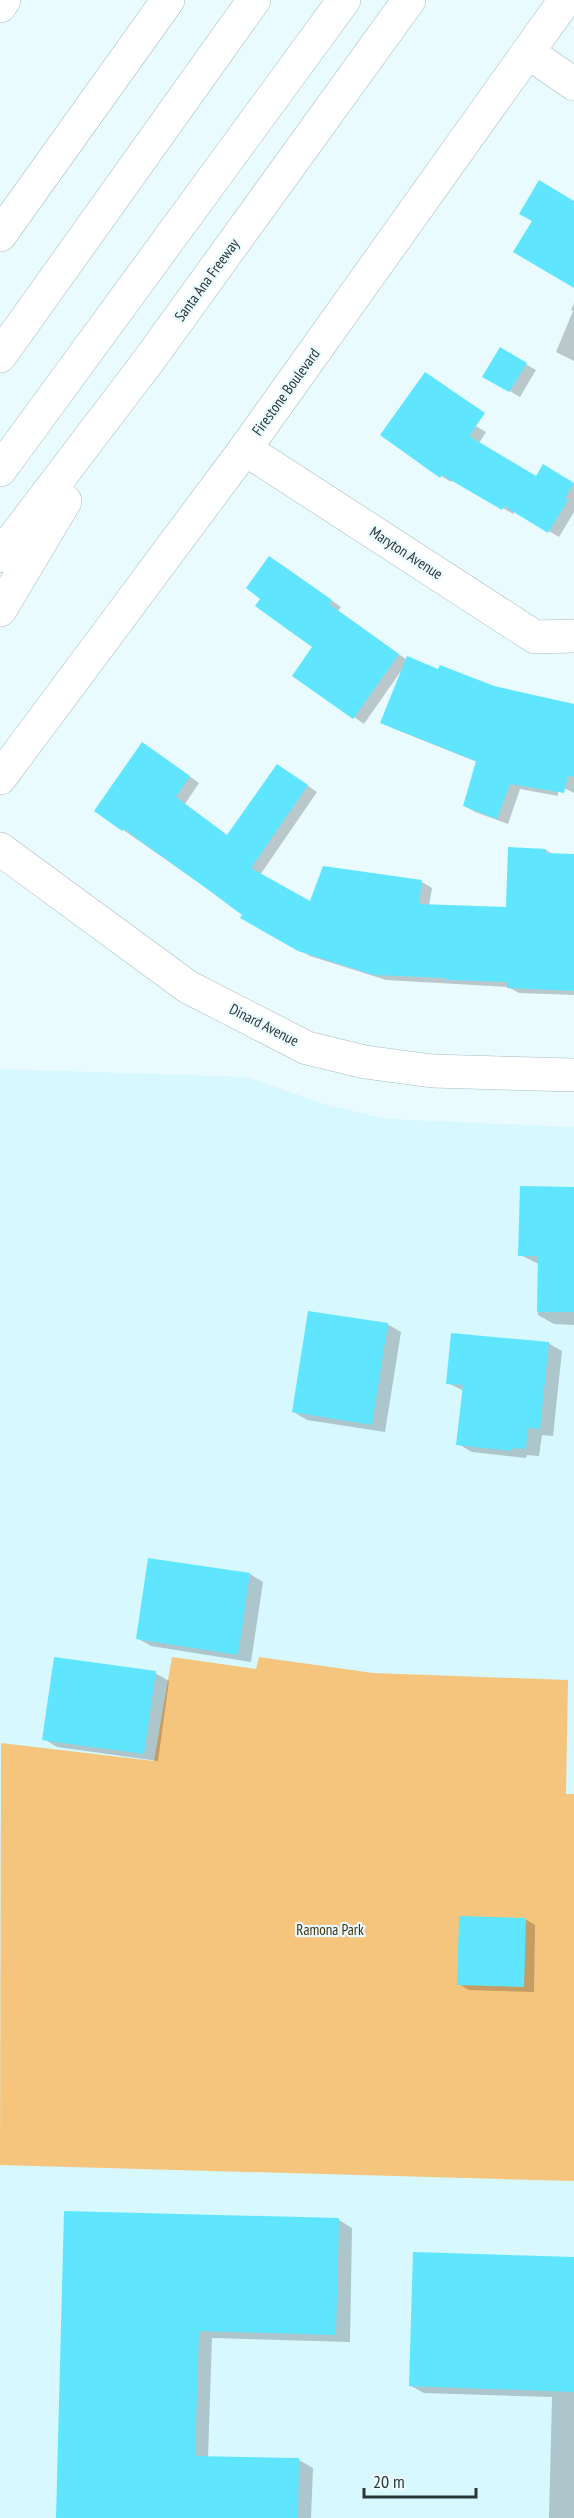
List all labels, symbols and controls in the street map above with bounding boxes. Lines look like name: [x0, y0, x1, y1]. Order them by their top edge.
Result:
street label: Santa Ana Freeway: [170, 234, 243, 325]
street label: Firestone Boulevard: [248, 344, 324, 439]
street label: Maryton Avenue: [366, 522, 446, 583]
street label: Dinard Avenue: [226, 999, 302, 1050]
park label: Ramona Park: [296, 1920, 364, 1939]
scale bar: [364, 2461, 476, 2499]
text: 20 m: [373, 2470, 405, 2493]

